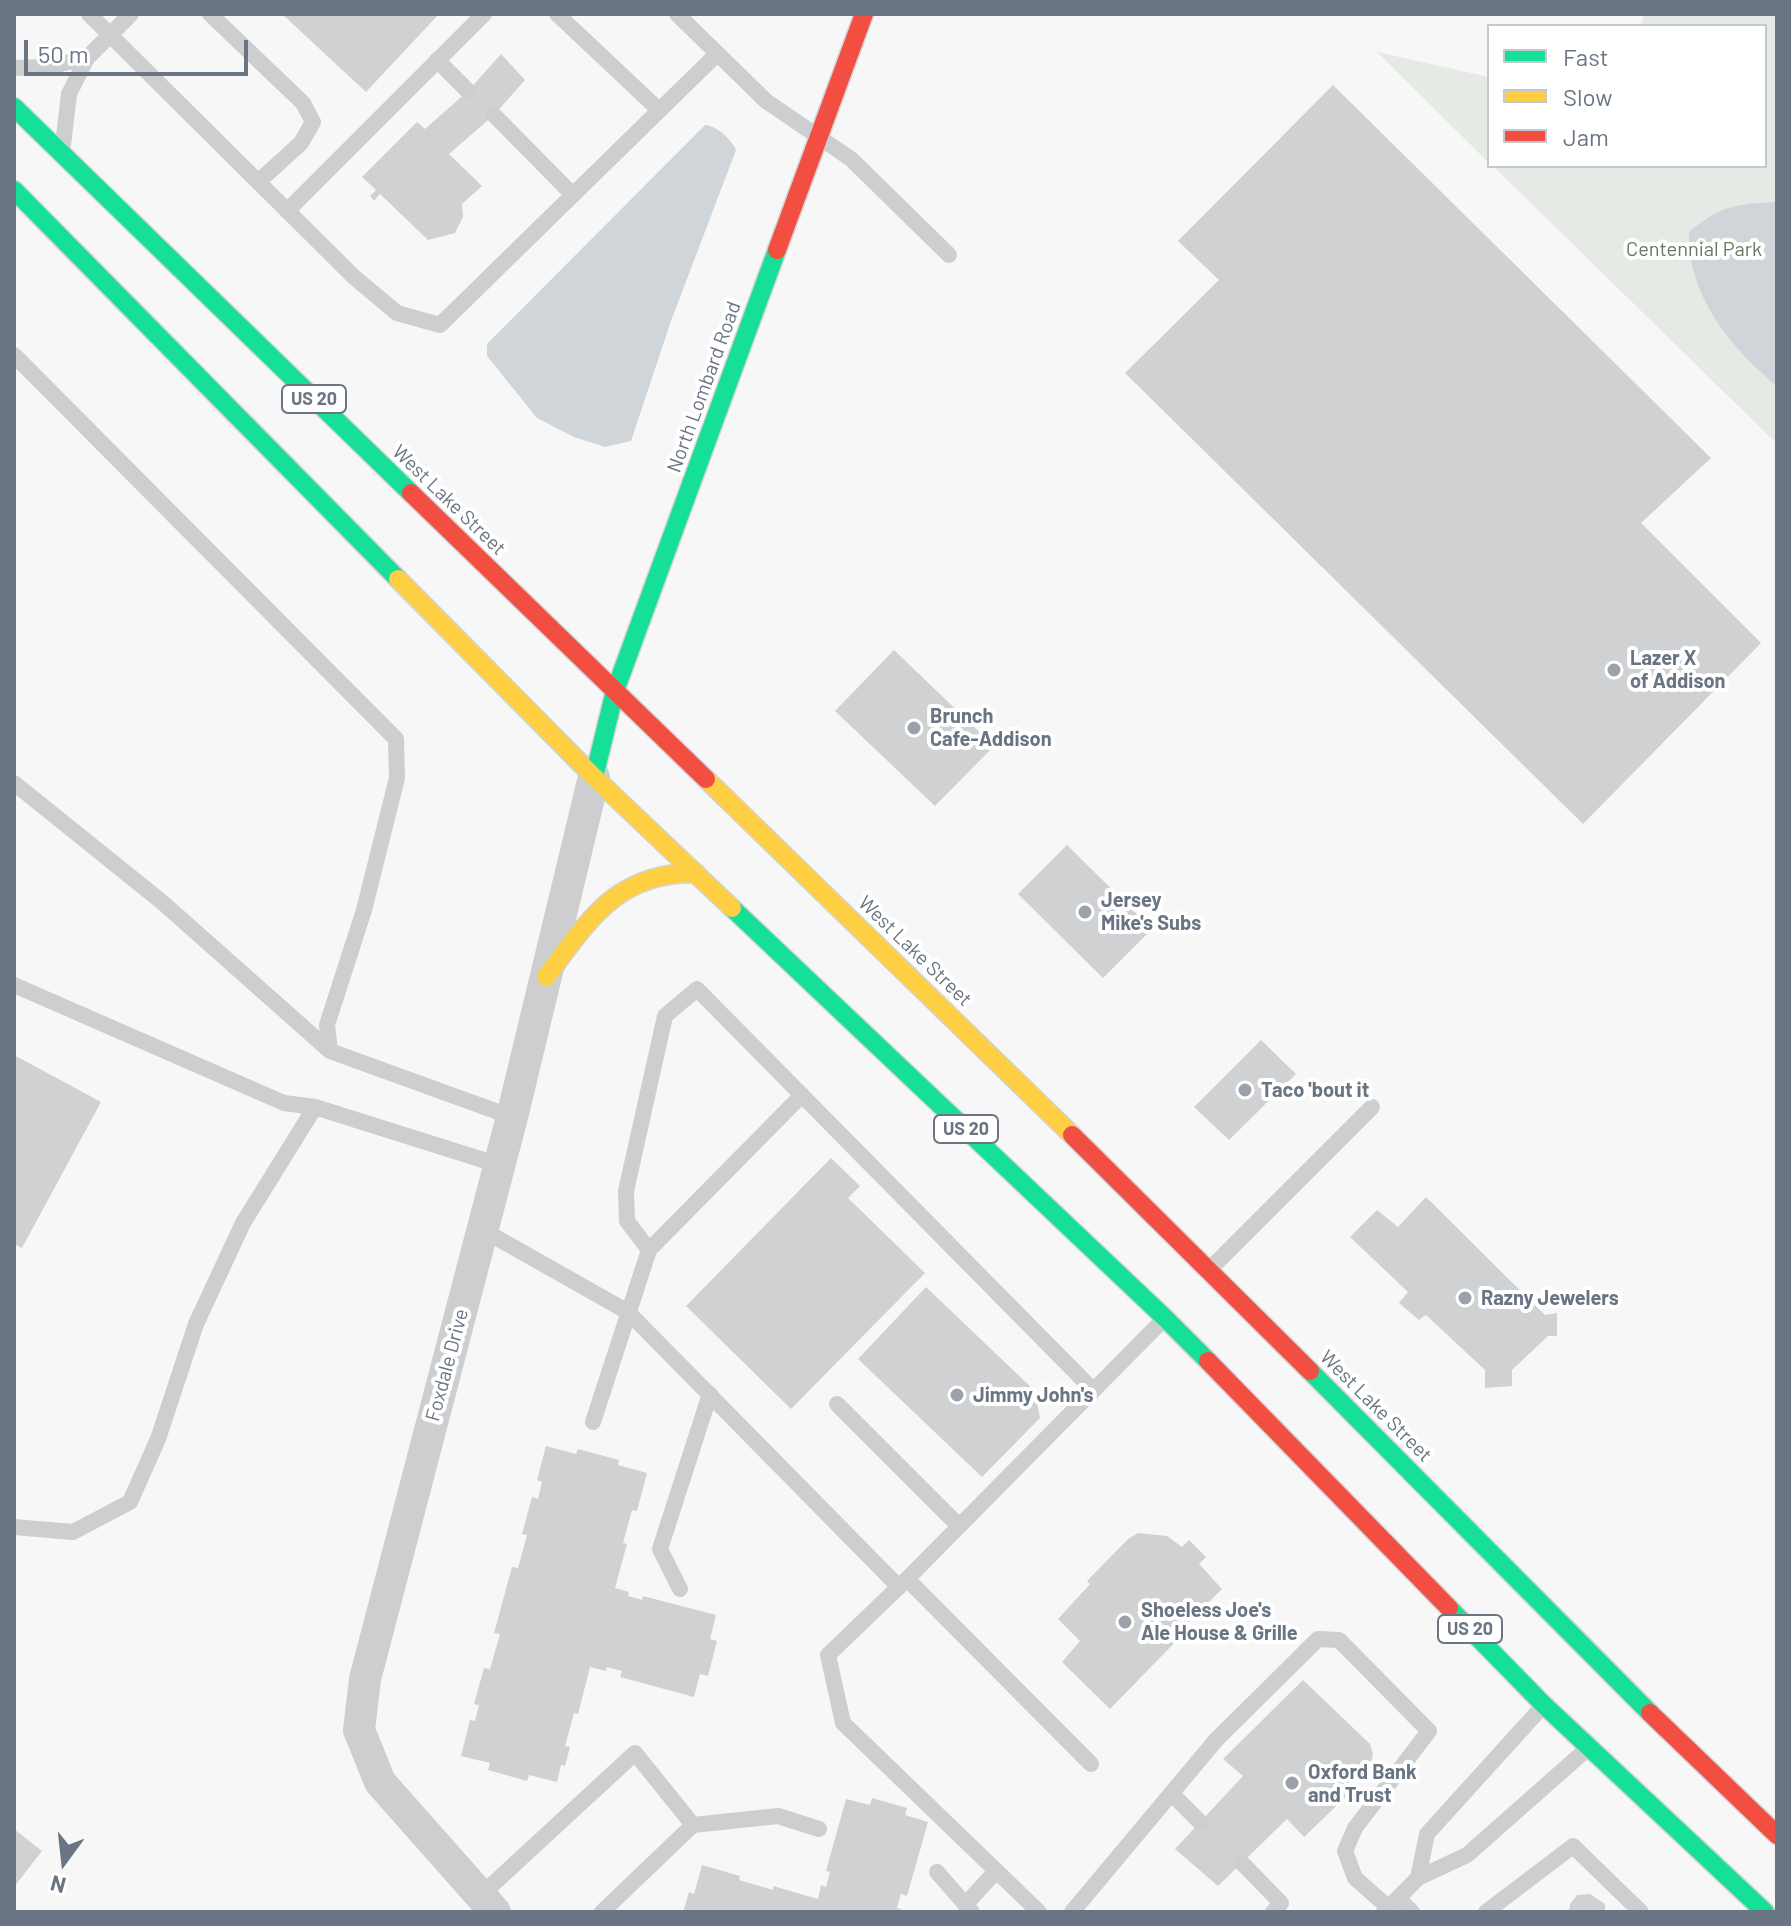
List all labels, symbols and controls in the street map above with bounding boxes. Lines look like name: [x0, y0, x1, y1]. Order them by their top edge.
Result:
scale bar: [28, 24, 252, 74]
legend: [1487, 24, 1767, 168]
text: 50 m: [38, 39, 89, 68]
text: Fast: [1563, 42, 1608, 71]
text: Slow: [1563, 82, 1612, 111]
text: Jam: [1563, 122, 1609, 151]
park label: Centennial Park: [1626, 237, 1762, 261]
street label: North Lombard Road: [662, 298, 746, 476]
road number: US 20: [282, 385, 346, 413]
street label: West Lake Street: [387, 440, 511, 560]
place label: Lazer X of Addison: [1630, 646, 1726, 693]
marker: Lazer X of Addison: [1605, 661, 1623, 679]
place label: Brunch Cafe-Addison: [930, 704, 1052, 751]
marker: Brunch Cafe-Addison: [905, 719, 923, 737]
place label: Jersey Mike's Subs: [1101, 888, 1201, 935]
street label: West Lake Street: [853, 891, 977, 1011]
marker: Jersey Mike's Subs: [1076, 903, 1094, 921]
place label: Taco 'bout it: [1261, 1078, 1369, 1102]
marker: Taco 'bout it: [1236, 1081, 1254, 1099]
road number: US 20: [934, 1115, 998, 1143]
place label: Razny Jewelers: [1481, 1286, 1619, 1310]
marker: Razny Jewelers: [1456, 1289, 1474, 1307]
street label: Foxdale Drive: [420, 1306, 474, 1424]
street label: West Lake Street: [1315, 1345, 1437, 1467]
place label: Jimmy John's: [973, 1383, 1094, 1407]
marker: Jimmy John's: [948, 1386, 966, 1404]
place label: Shoeless Joe's Ale House & Grille: [1141, 1598, 1298, 1645]
marker: Shoeless Joe's Ale House & Grille: [1116, 1613, 1134, 1631]
road number: US 20: [1438, 1615, 1502, 1643]
place label: Oxford Bank and Trust: [1308, 1760, 1417, 1807]
marker: Oxford Bank and Trust: [1283, 1774, 1301, 1792]
north arrow: [24, 1822, 104, 1902]
text: N: [47, 1871, 68, 1900]

